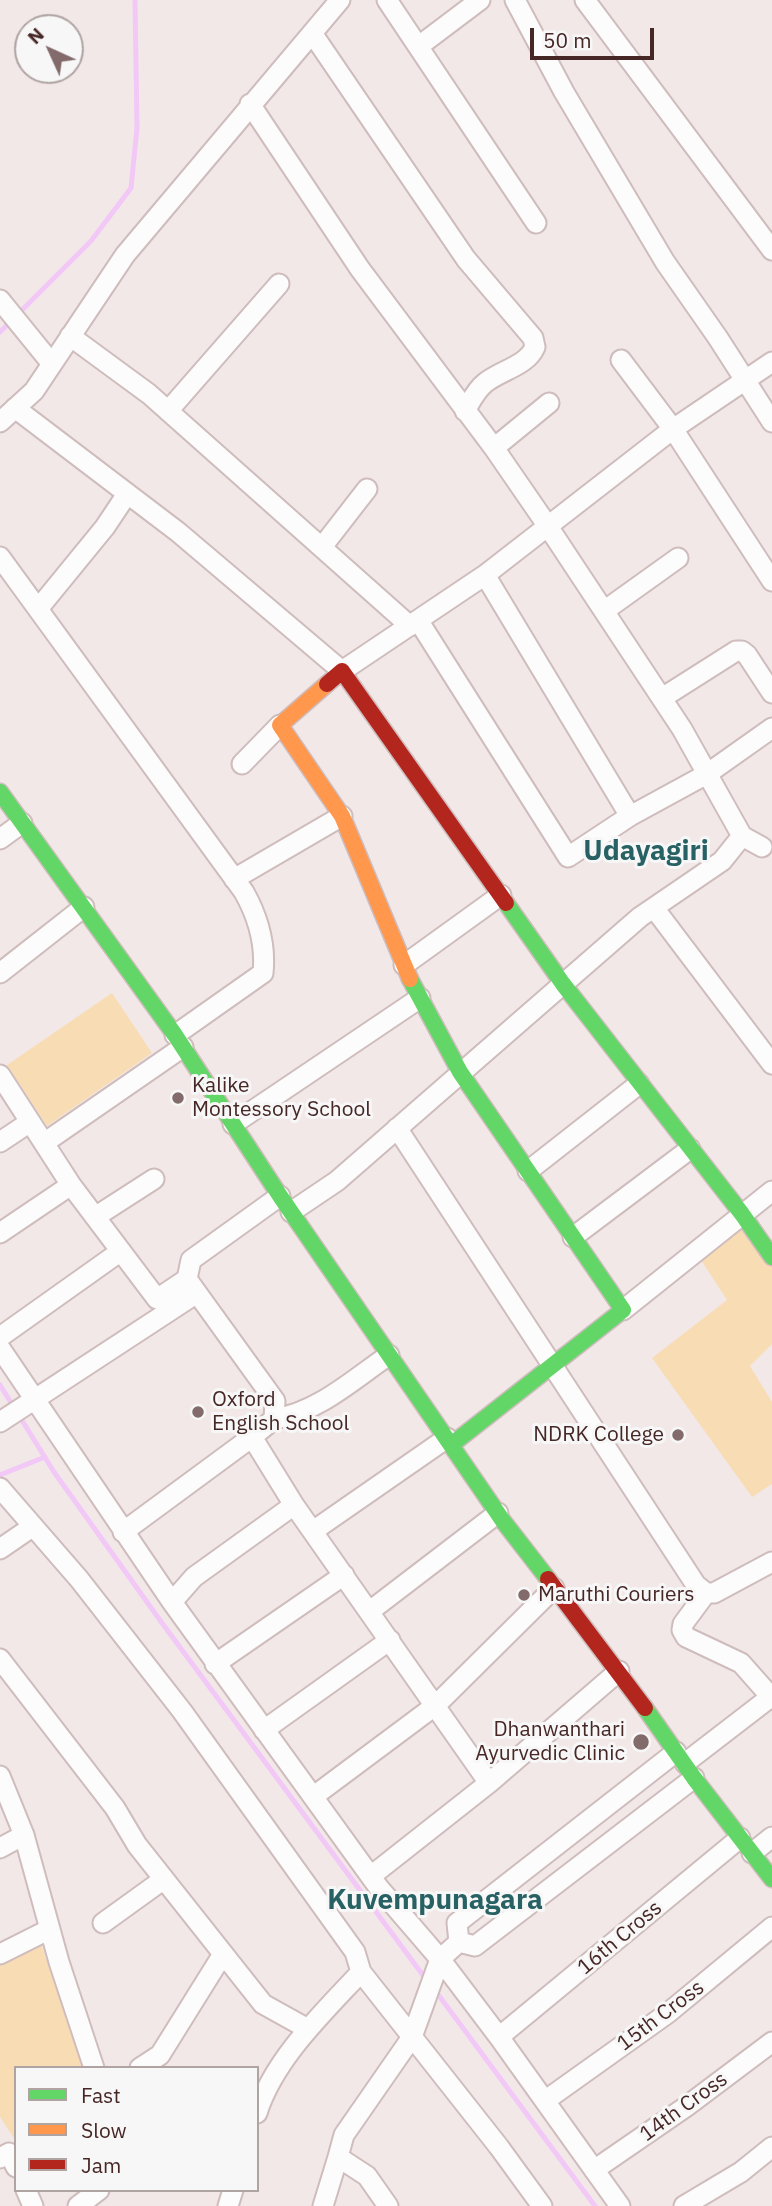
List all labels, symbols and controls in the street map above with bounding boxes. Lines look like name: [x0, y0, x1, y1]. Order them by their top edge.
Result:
north arrow: [14, 14, 84, 84]
scale bar: [534, 14, 658, 58]
text: N: [22, 22, 49, 49]
text: 50 m: [543, 26, 592, 54]
district label: Udayagiri: [583, 835, 709, 869]
place label: Kalike Montessory School: [192, 1073, 371, 1123]
marker: Kalike Montessory School: [170, 1090, 186, 1106]
place label: Oxford English School: [212, 1387, 349, 1437]
marker: Oxford English School: [190, 1404, 206, 1420]
place label: NDRK College: [533, 1422, 664, 1448]
marker: NDRK College: [670, 1427, 686, 1443]
place label: Maruthi Couriers: [538, 1582, 695, 1608]
marker: Maruthi Couriers: [516, 1587, 532, 1603]
place label: Dhanwanthari Ayurvedic Clinic: [475, 1717, 625, 1767]
marker: Dhanwanthari Ayurvedic Clinic: [631, 1732, 651, 1752]
district label: Kuvempunagara: [327, 1884, 543, 1918]
street label: 16th Cross: [573, 1896, 667, 1980]
street label: 15th Cross: [613, 1975, 709, 2057]
legend: [14, 2066, 259, 2192]
street label: 14th Cross: [635, 2067, 733, 2147]
text: Fast: [81, 2081, 121, 2109]
text: Slow: [81, 2116, 127, 2144]
text: Jam: [81, 2151, 121, 2179]

